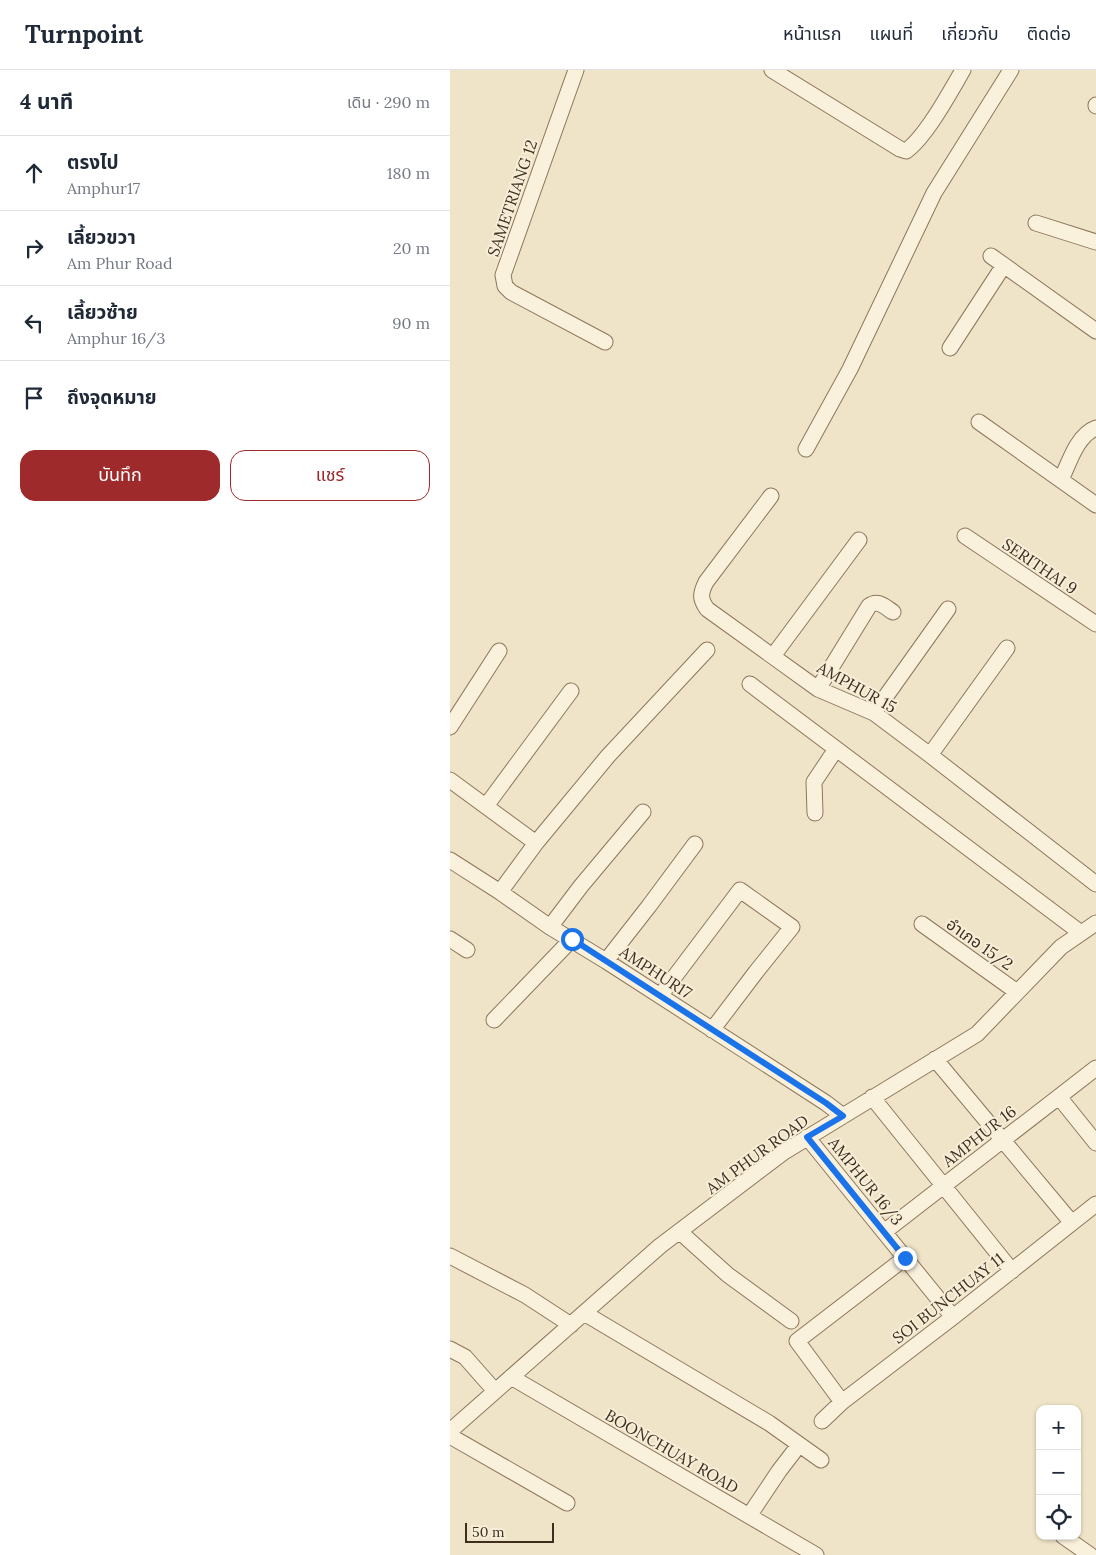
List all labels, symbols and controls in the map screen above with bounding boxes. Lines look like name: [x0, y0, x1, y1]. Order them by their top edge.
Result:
text: Turnpoint: [25, 19, 143, 50]
text: หน้าแรก: [783, 22, 841, 45]
text: แผนที่: [869, 22, 913, 45]
text: เกี่ยวกับ: [941, 22, 999, 45]
text: ติดต่อ: [1027, 22, 1071, 45]
text: 4 นาที: [20, 88, 73, 115]
text: เดิน · 290 m: [347, 92, 430, 112]
street label: SAMETRIANG 12: [483, 137, 541, 259]
text: ตรงไป: [67, 150, 119, 174]
icon: ahead: [20, 159, 48, 187]
text: 180 m: [387, 163, 430, 183]
text: Amphur17: [67, 178, 140, 198]
text: เลี้ยวขวา: [67, 225, 136, 249]
icon: right: [20, 234, 48, 262]
text: 20 m: [393, 238, 430, 258]
text: Am Phur Road: [67, 253, 173, 273]
text: เลี้ยวซ้าย: [67, 300, 138, 324]
icon: left: [20, 309, 48, 337]
text: 90 m: [392, 313, 430, 333]
text: Amphur 16/3: [67, 328, 166, 348]
icon: arrive: [20, 384, 48, 412]
text: ถึงจุดหมาย: [67, 385, 157, 409]
button: บันทึก: [20, 450, 220, 501]
button: แชร์: [230, 450, 430, 501]
street label: SERITHAI 9: [999, 534, 1081, 598]
street label: AMPHUR 15: [813, 657, 900, 717]
street label: อำเภอ 15/2: [942, 914, 1017, 975]
route start: [561, 928, 584, 951]
street label: AMPHUR17: [615, 941, 696, 1003]
street label: AMPHUR 16: [937, 1101, 1020, 1172]
street label: AM PHUR ROAD: [701, 1110, 812, 1198]
street label: AMPHUR 16/3: [823, 1132, 908, 1230]
route end: [894, 1247, 917, 1270]
street label: SOI BUNCHUAY 11: [888, 1248, 1008, 1348]
street label: BOONCHUAY ROAD: [602, 1405, 742, 1497]
map controls: [1036, 1405, 1081, 1540]
button: +: [1036, 1405, 1081, 1450]
button: −: [1036, 1450, 1081, 1495]
button: locate: [1036, 1495, 1081, 1540]
scale bar: [465, 1520, 554, 1543]
text: 50 m: [472, 1523, 505, 1541]

